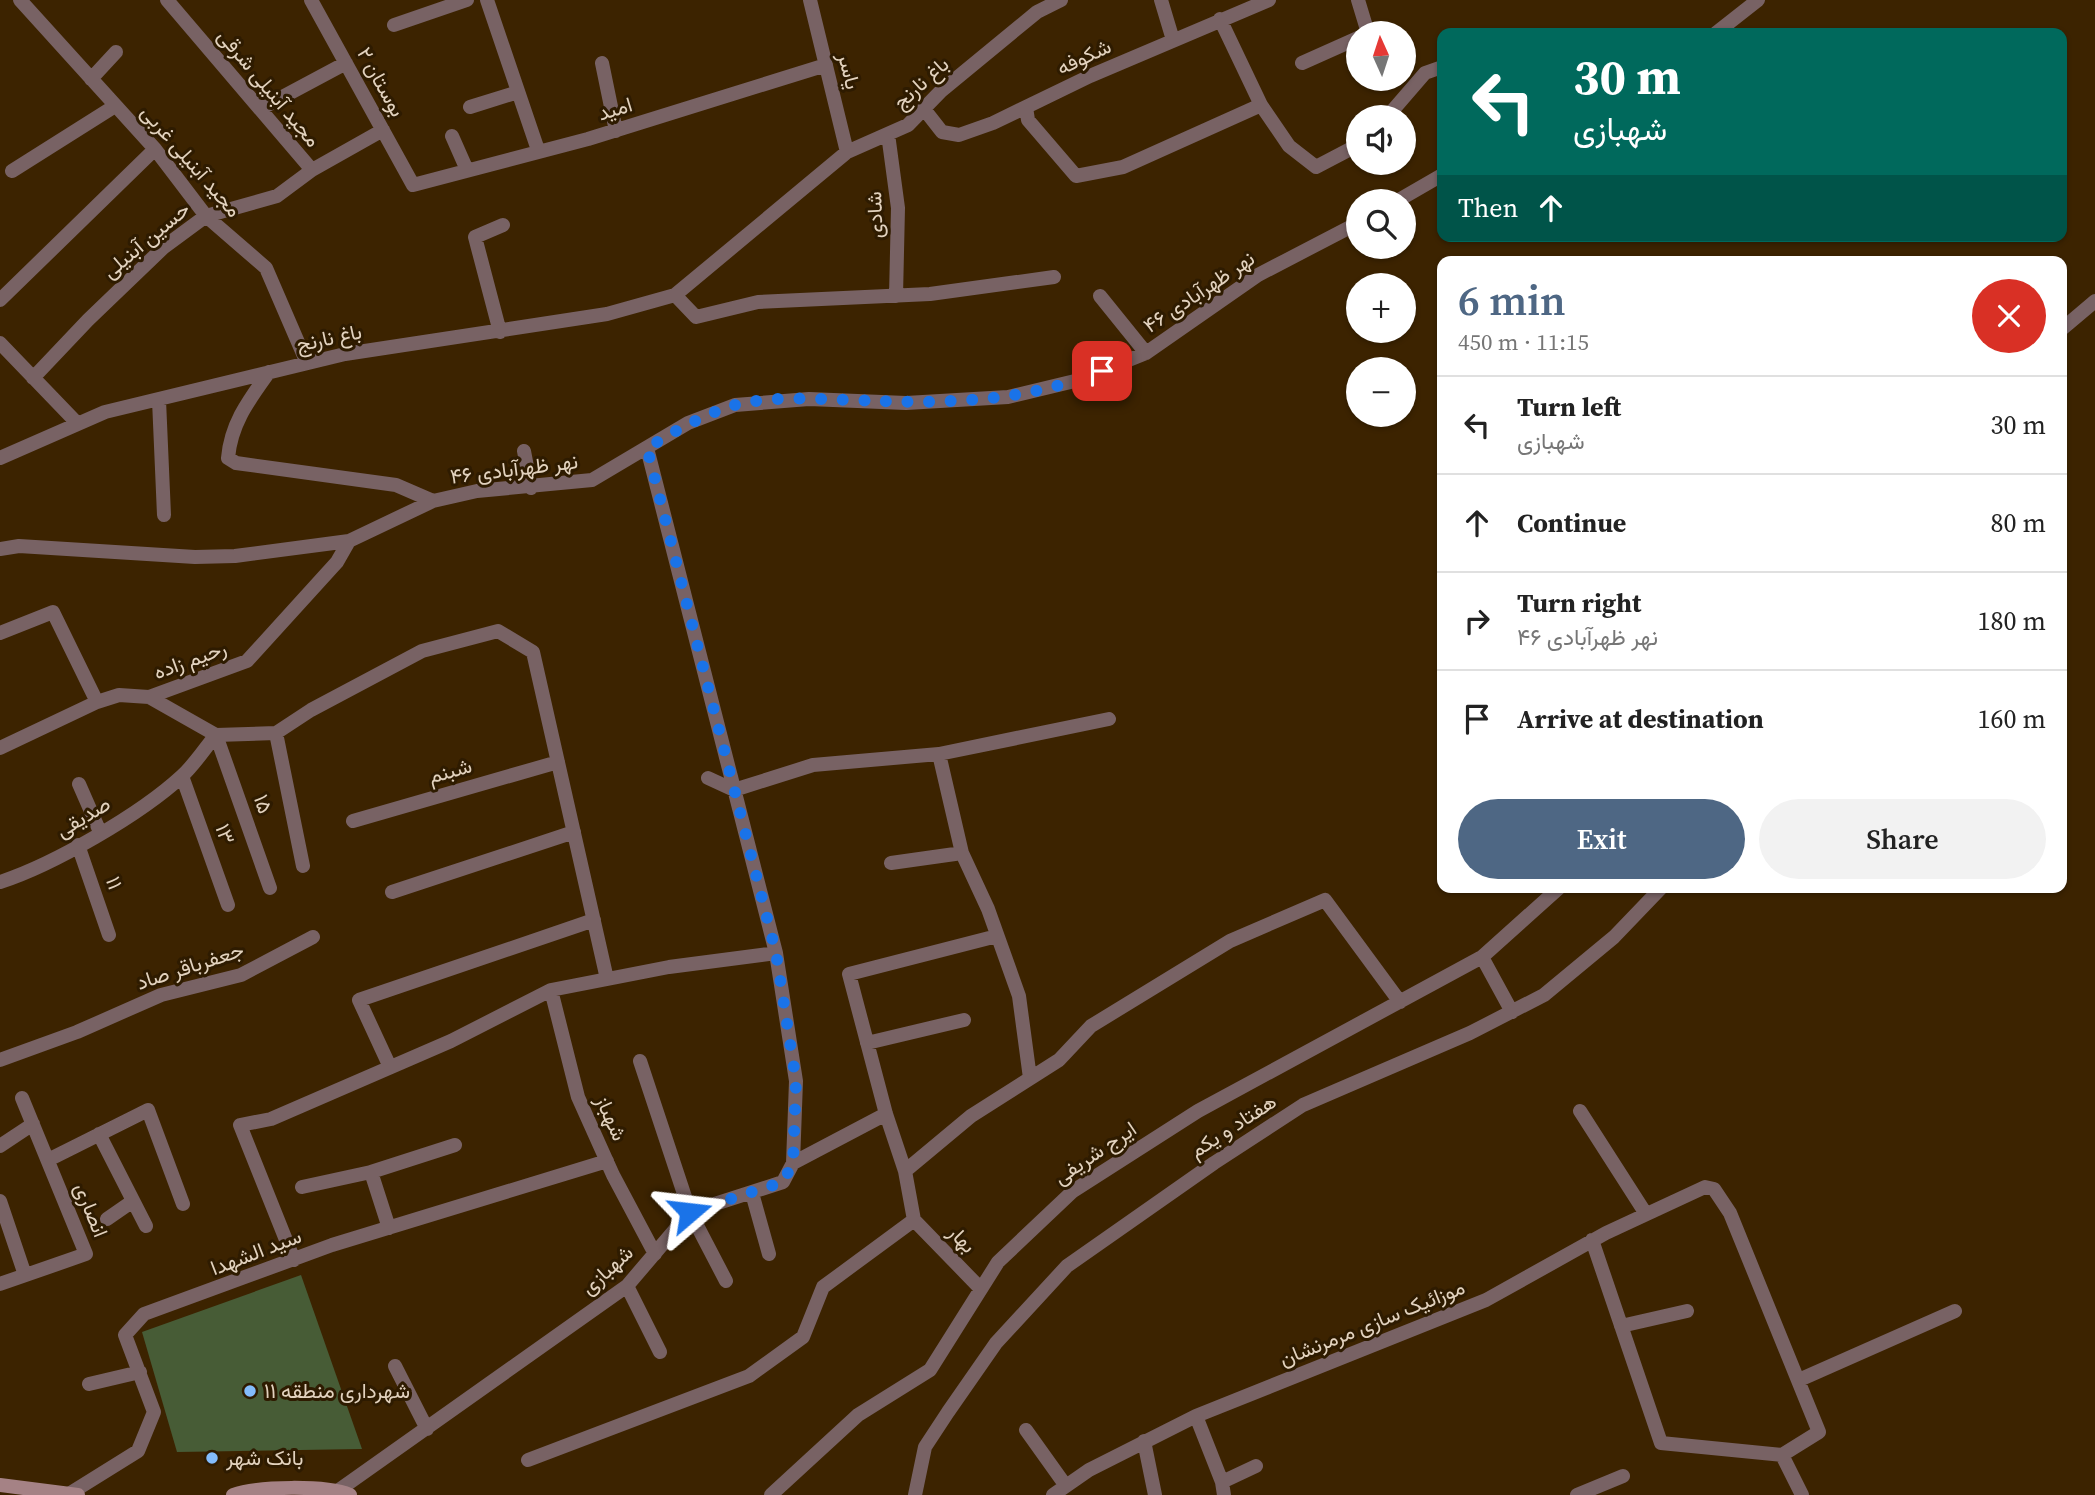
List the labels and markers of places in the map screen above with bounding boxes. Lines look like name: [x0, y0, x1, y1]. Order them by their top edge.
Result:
pin: [1072, 341, 1132, 401]
place label: شهرداری منطقه ۱۱: [264, 1376, 410, 1405]
marker: شهرداری منطقه ۱۱: [242, 1383, 258, 1399]
place label: بانک شهر: [225, 1443, 303, 1472]
marker: بانک شهر: [204, 1450, 220, 1466]

